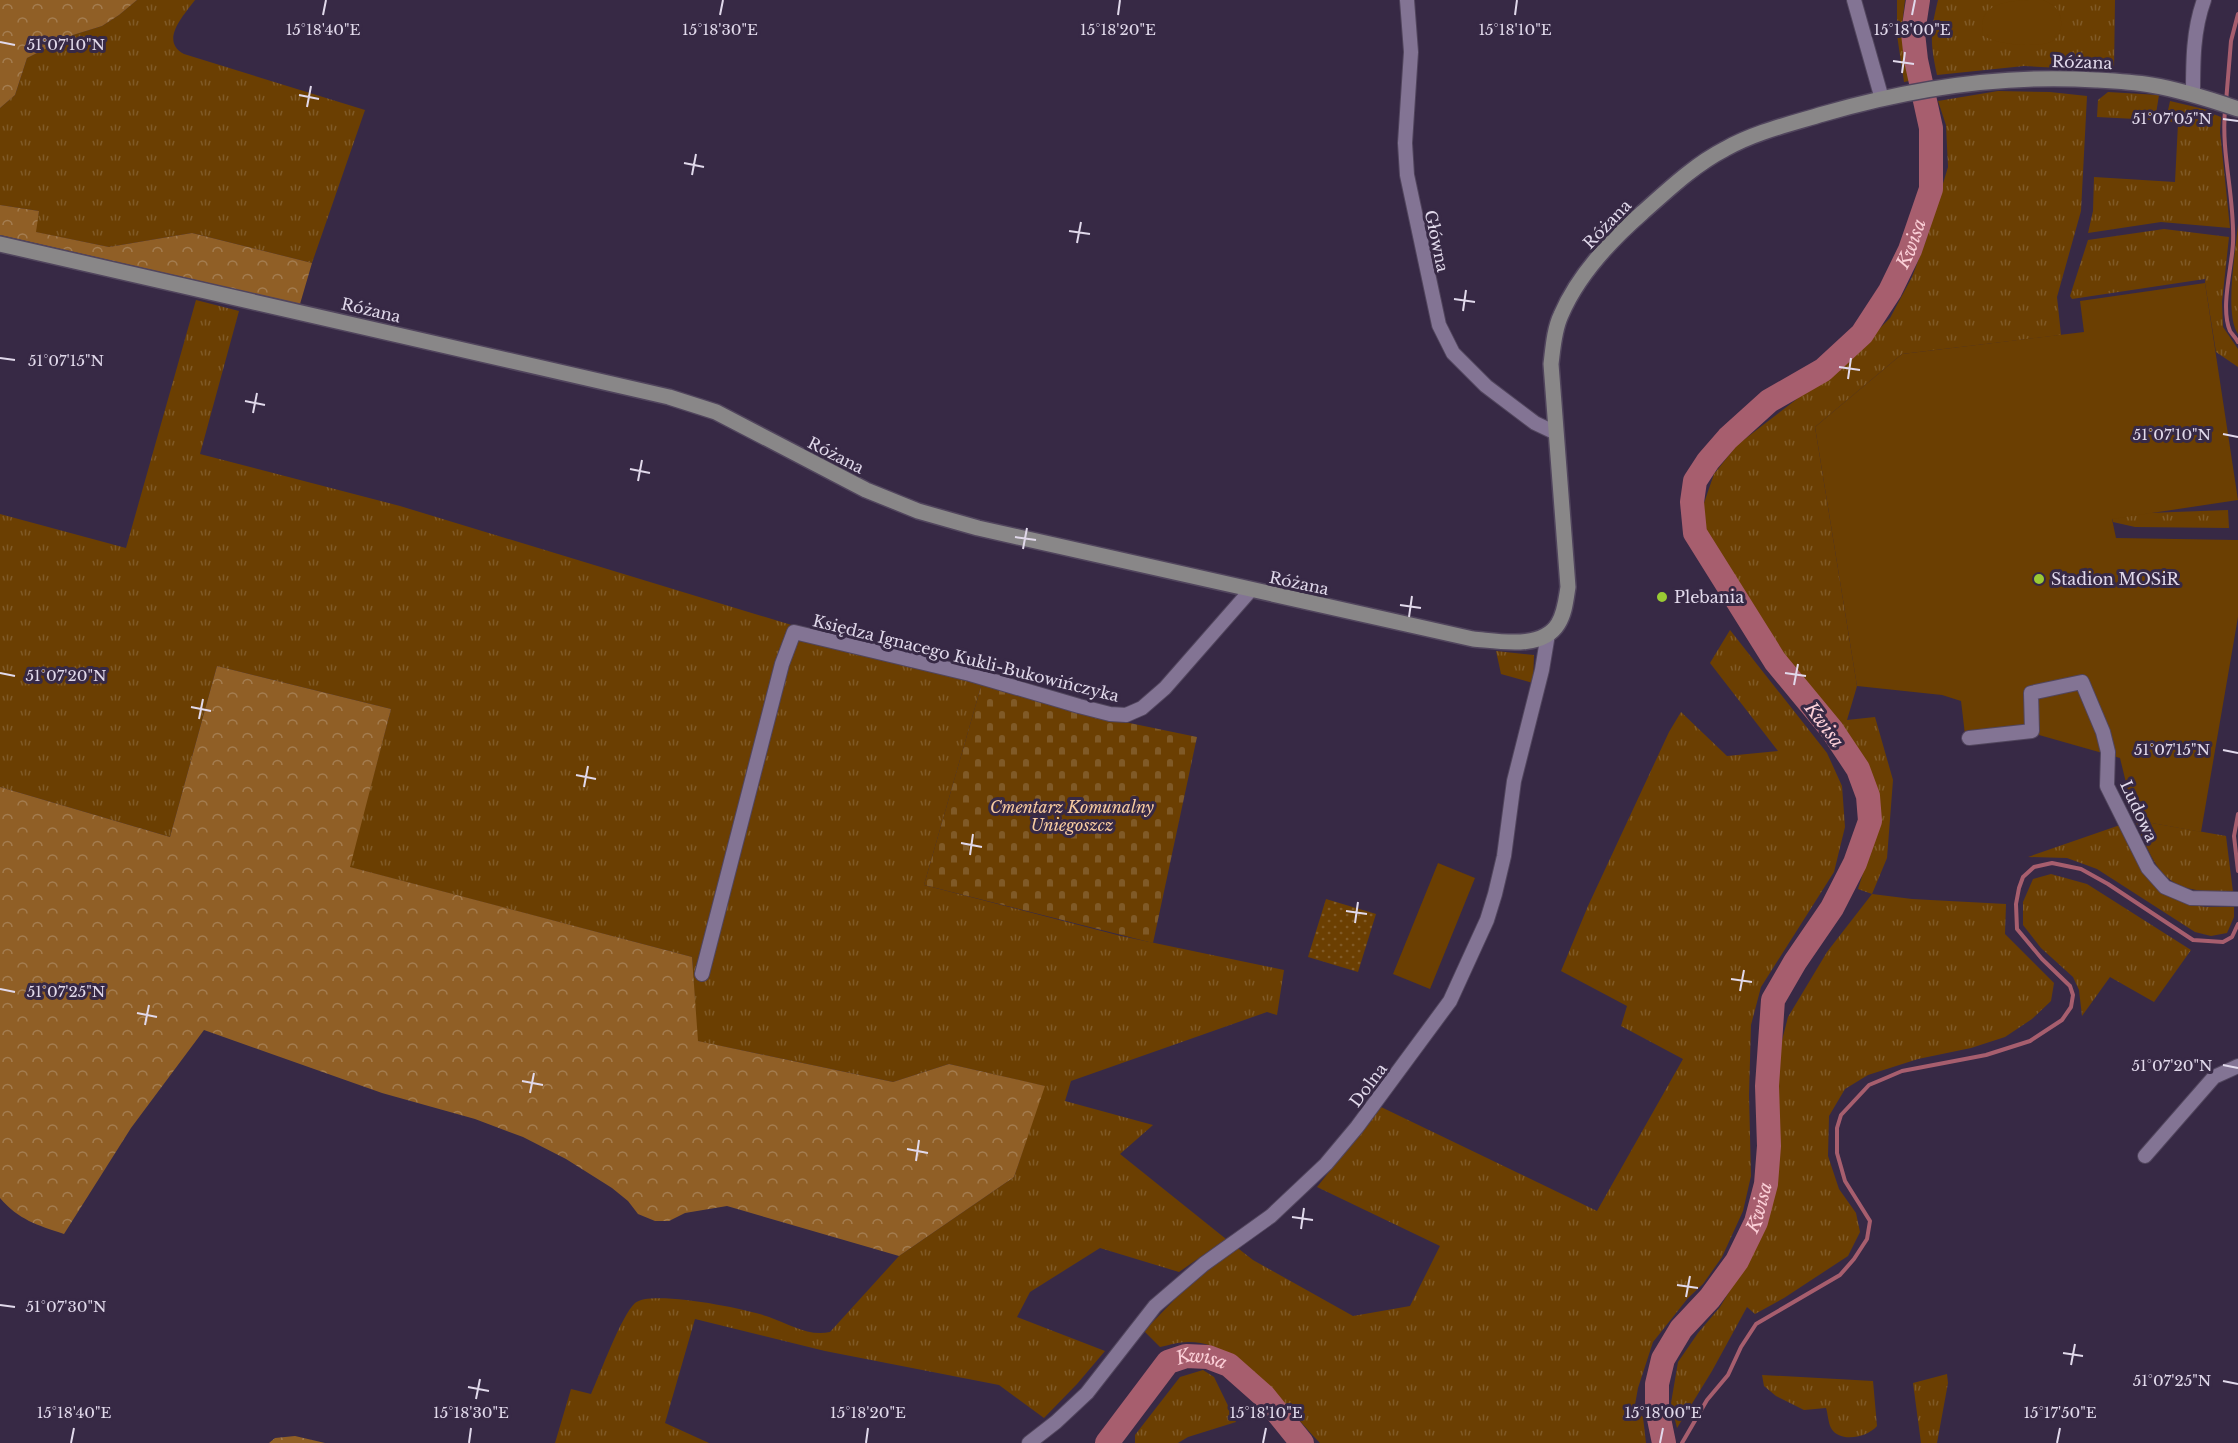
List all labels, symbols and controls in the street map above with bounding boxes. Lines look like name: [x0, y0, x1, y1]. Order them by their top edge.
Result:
text: 15°18'40"E: [286, 20, 360, 39]
text: 15°18'30"E: [682, 20, 758, 39]
text: 15°18'20"E: [1080, 20, 1156, 39]
text: 15°18'10"E: [1478, 20, 1552, 39]
text: 15°18'00"E: [1873, 20, 1951, 39]
text: 51°07'10"N: [27, 35, 105, 54]
street label: Różana: [2051, 51, 2113, 73]
text: 51°07'05"N: [2132, 109, 2212, 128]
street label: Różana: [1579, 195, 1635, 253]
street label: Główna: [1421, 208, 1453, 274]
water label: Kwisa: [1891, 216, 1931, 273]
street label: Różana: [339, 293, 403, 327]
text: 51°07'15"N: [28, 351, 104, 370]
text: 51°07'10"N: [2133, 425, 2211, 444]
street label: Różana: [805, 432, 868, 478]
street label: Różana: [1267, 567, 1331, 599]
place label: Stadion MOSiR: [2051, 569, 2181, 589]
marker: Stadion MOSiR: [2032, 572, 2046, 586]
place label: Plebania: [1674, 587, 1744, 607]
marker: Plebania: [1655, 590, 1669, 604]
street label: Księdza Ignacego Kukli-Bukowińczyka: [811, 610, 1121, 706]
text: 51°07'20"N: [26, 666, 106, 685]
water label: Kwisa: [1799, 697, 1848, 752]
text: 51°07'15"N: [2134, 740, 2210, 759]
street label: Ludowa: [2116, 777, 2162, 845]
park label: Cmentarz Komunalny Uniegoszcz: [990, 797, 1155, 835]
text: 51°07'25"N: [27, 982, 105, 1001]
text: 51°07'20"N: [2132, 1056, 2212, 1075]
street label: Dolna: [1345, 1059, 1391, 1111]
water label: Kwisa: [1741, 1180, 1777, 1237]
text: 51°07'30"N: [26, 1297, 106, 1316]
water label: Kwisa: [1172, 1344, 1230, 1374]
text: 51°07'25"N: [2133, 1371, 2211, 1390]
text: 15°18'40"E: [37, 1403, 111, 1422]
text: 15°18'30"E: [433, 1403, 509, 1422]
text: 15°18'20"E: [830, 1403, 906, 1422]
text: 15°18'10"E: [1229, 1403, 1303, 1422]
text: 15°18'00"E: [1624, 1403, 1702, 1422]
text: 15°17'50"E: [2023, 1403, 2097, 1422]

